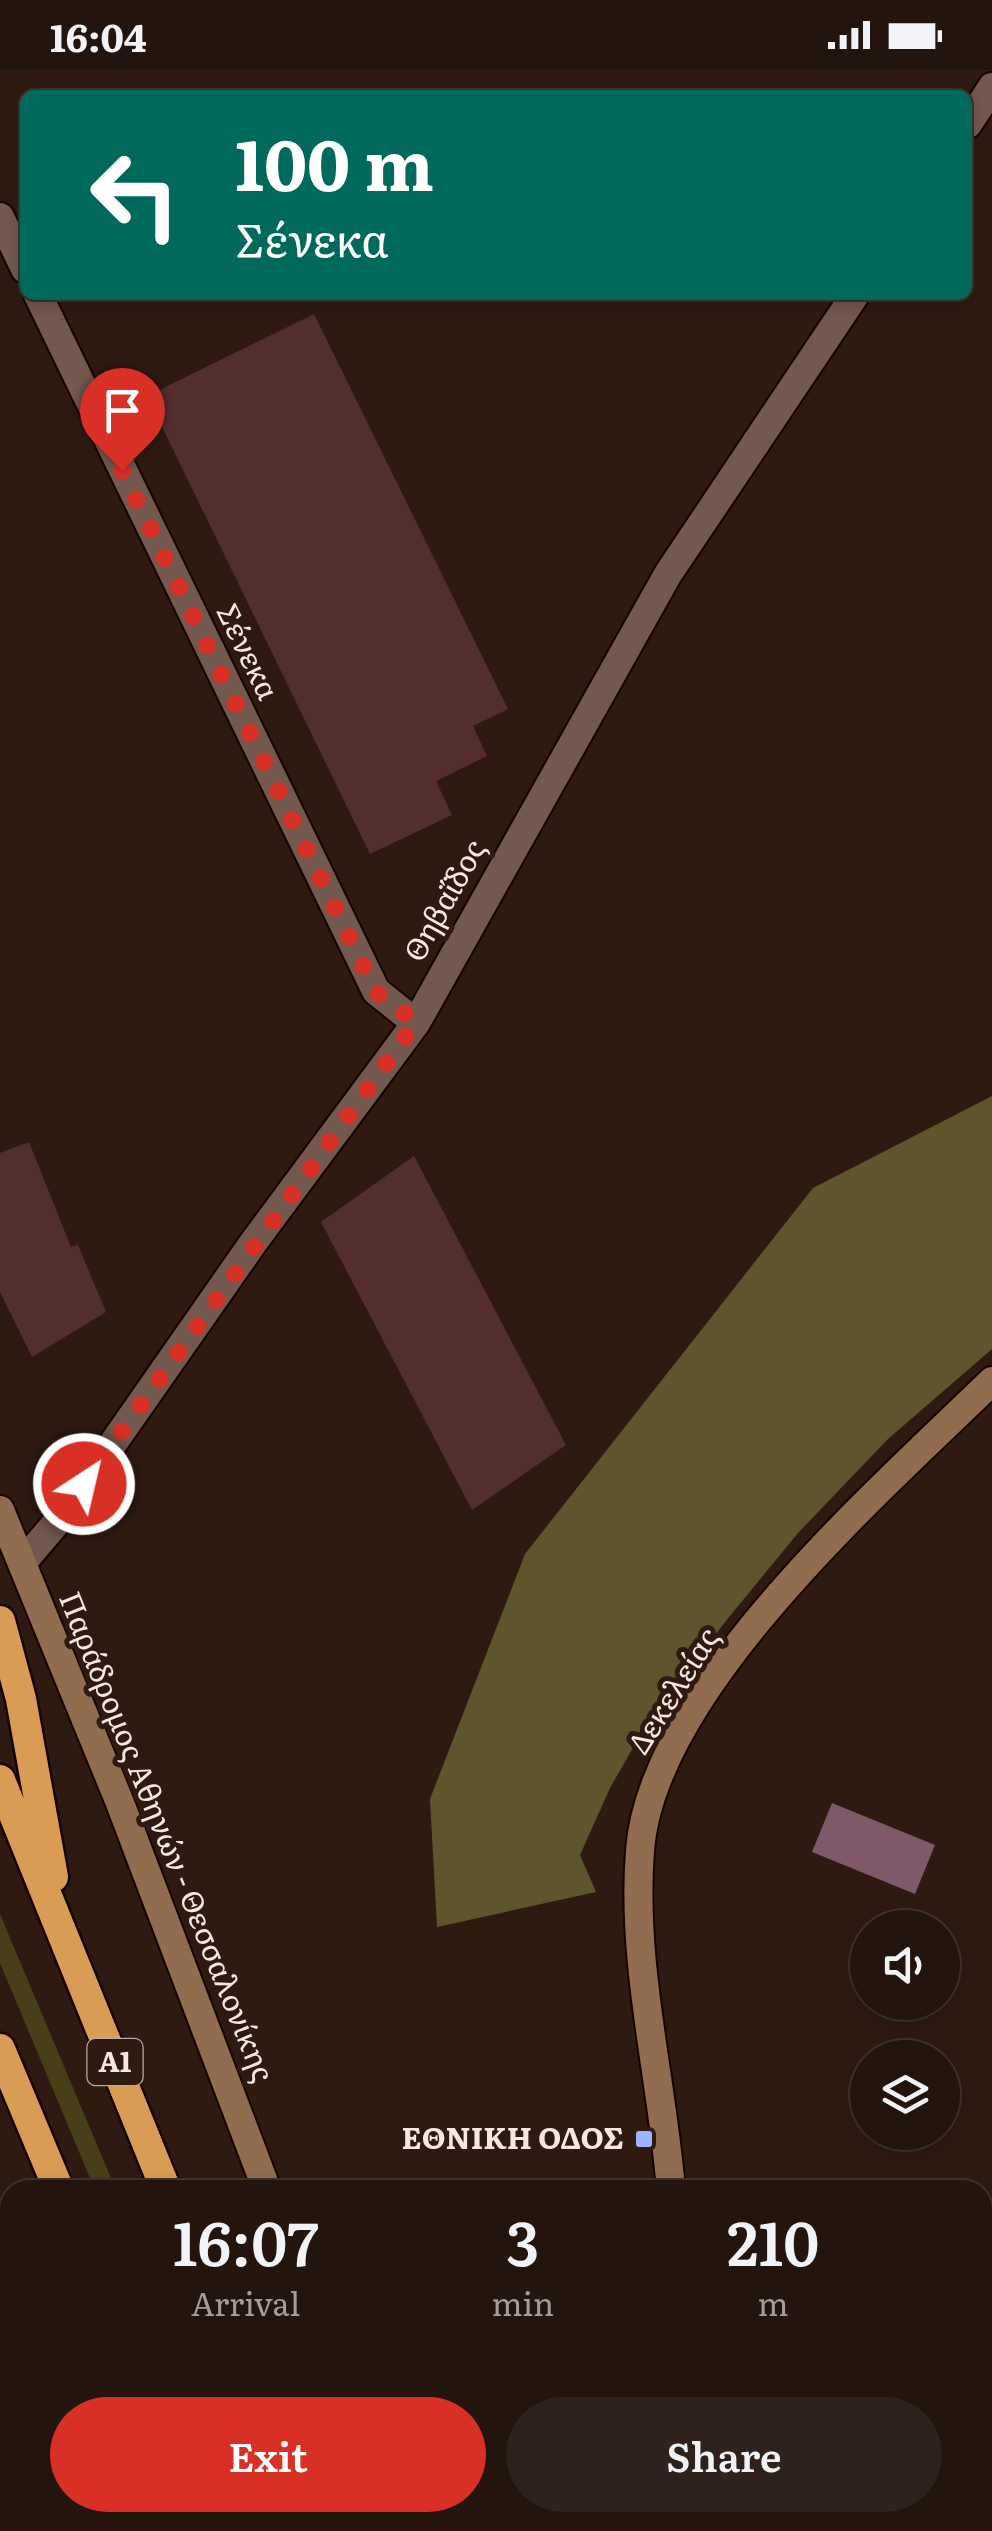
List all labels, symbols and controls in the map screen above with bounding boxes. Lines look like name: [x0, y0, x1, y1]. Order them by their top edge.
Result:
text: 16:04: [50, 7, 147, 64]
text: 100 m: [235, 109, 434, 213]
icon: left: [70, 130, 200, 260]
text: Σένεκα: [235, 204, 389, 271]
pin: [80, 368, 165, 471]
icon: arrive: [95, 383, 150, 438]
street label: Σένεκα: [207, 595, 292, 706]
street label: Θηβαΐδος: [391, 830, 494, 969]
position arrow: [32, 1432, 136, 1536]
street label: Παράδρομος Αθηνών - Θεσσαλονίκης: [50, 1584, 288, 2088]
street label: Δεκελείας: [615, 1617, 728, 1761]
map controls: [850, 1910, 960, 2150]
button: sound: [850, 1910, 960, 2020]
road number: Α1: [88, 2039, 142, 2085]
button: layers: [850, 2040, 960, 2150]
place label: ΕΘΝΙΚΗ ΟΔΟΣ: [401, 2114, 624, 2158]
marker: ΕΘΝΙΚΗ ΟΔΟΣ: [633, 2128, 655, 2150]
text: 16:07: [173, 2195, 319, 2284]
text: 3: [506, 2195, 539, 2284]
text: 210: [727, 2195, 819, 2284]
text: Arrival: [191, 2278, 300, 2326]
text: min: [491, 2278, 554, 2326]
text: m: [758, 2278, 789, 2326]
button: Exit: [50, 2397, 486, 2512]
button: Share: [506, 2397, 942, 2512]

